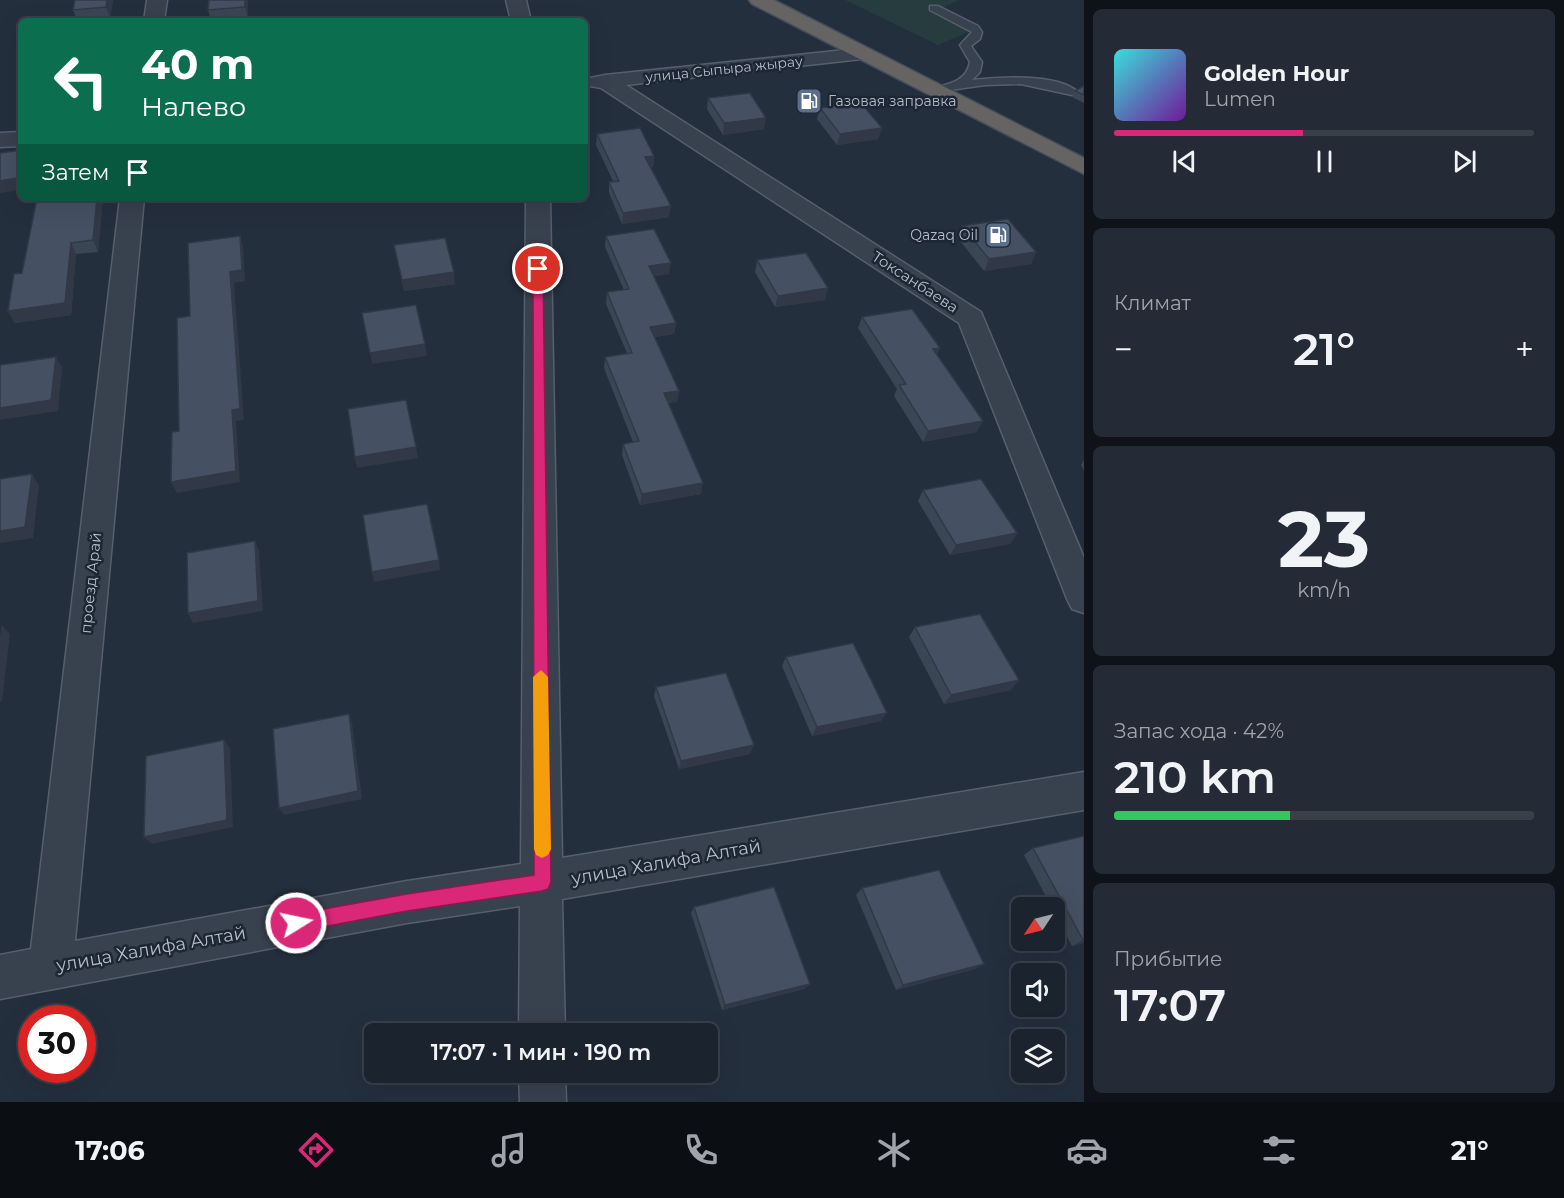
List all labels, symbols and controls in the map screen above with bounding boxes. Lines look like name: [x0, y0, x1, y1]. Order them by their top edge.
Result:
text: 40 m: [141, 38, 254, 90]
icon: left: [42, 42, 120, 120]
street label: улица Сыпыра жырау: [643, 52, 804, 86]
text: Golden Hour: [1204, 60, 1349, 87]
fuel station icon: Газовая заправка: [794, 86, 824, 116]
text: Lumen: [1204, 87, 1276, 111]
text: Налево: [141, 90, 246, 123]
place label: Газовая заправка: [828, 92, 956, 110]
icon: previous: [1168, 145, 1201, 178]
icon: pause: [1308, 145, 1341, 178]
icon: next: [1448, 145, 1481, 178]
icon: arrive: [121, 156, 154, 189]
text: Затем: [42, 159, 109, 186]
fuel station icon: Qazaq Oil: [983, 220, 1013, 250]
place label: Qazaq Oil: [910, 226, 978, 244]
pin: [512, 243, 563, 294]
street label: Токсанбаева: [869, 247, 962, 317]
icon: arrive: [521, 252, 554, 285]
text: Климат: [1114, 291, 1191, 315]
text: 21°: [1293, 321, 1355, 376]
text: −: [1114, 329, 1133, 369]
text: +: [1515, 329, 1534, 369]
text: 23: [1278, 491, 1370, 587]
street label: проезд Арай: [76, 532, 105, 634]
text: km/h: [1297, 578, 1351, 602]
text: Запас хода · 42%: [1114, 719, 1284, 743]
text: 210 km: [1114, 749, 1276, 804]
street label: улица Халифа Алтай: [569, 834, 762, 890]
position arrow: [264, 891, 328, 955]
north arrow: [1011, 897, 1065, 951]
map controls: [1011, 897, 1065, 1083]
street label: улица Халифа Алтай: [54, 921, 247, 977]
text: Прибытие: [1114, 947, 1222, 971]
button: sound: [1011, 963, 1065, 1017]
text: 17:07: [1114, 977, 1226, 1032]
speed limit sign: 30: [18, 1005, 96, 1083]
button: layers: [1011, 1029, 1065, 1083]
text: 17:07 · 1 мин · 190 m: [431, 1039, 651, 1066]
icon: directions: [295, 1129, 337, 1171]
icon: music: [488, 1129, 530, 1171]
icon: phone: [680, 1129, 722, 1171]
icon: climate: [873, 1129, 915, 1171]
icon: car: [1066, 1129, 1108, 1171]
icon: filters: [1258, 1129, 1300, 1171]
text: 17:06: [75, 1134, 145, 1167]
text: 21°: [1451, 1134, 1489, 1167]

